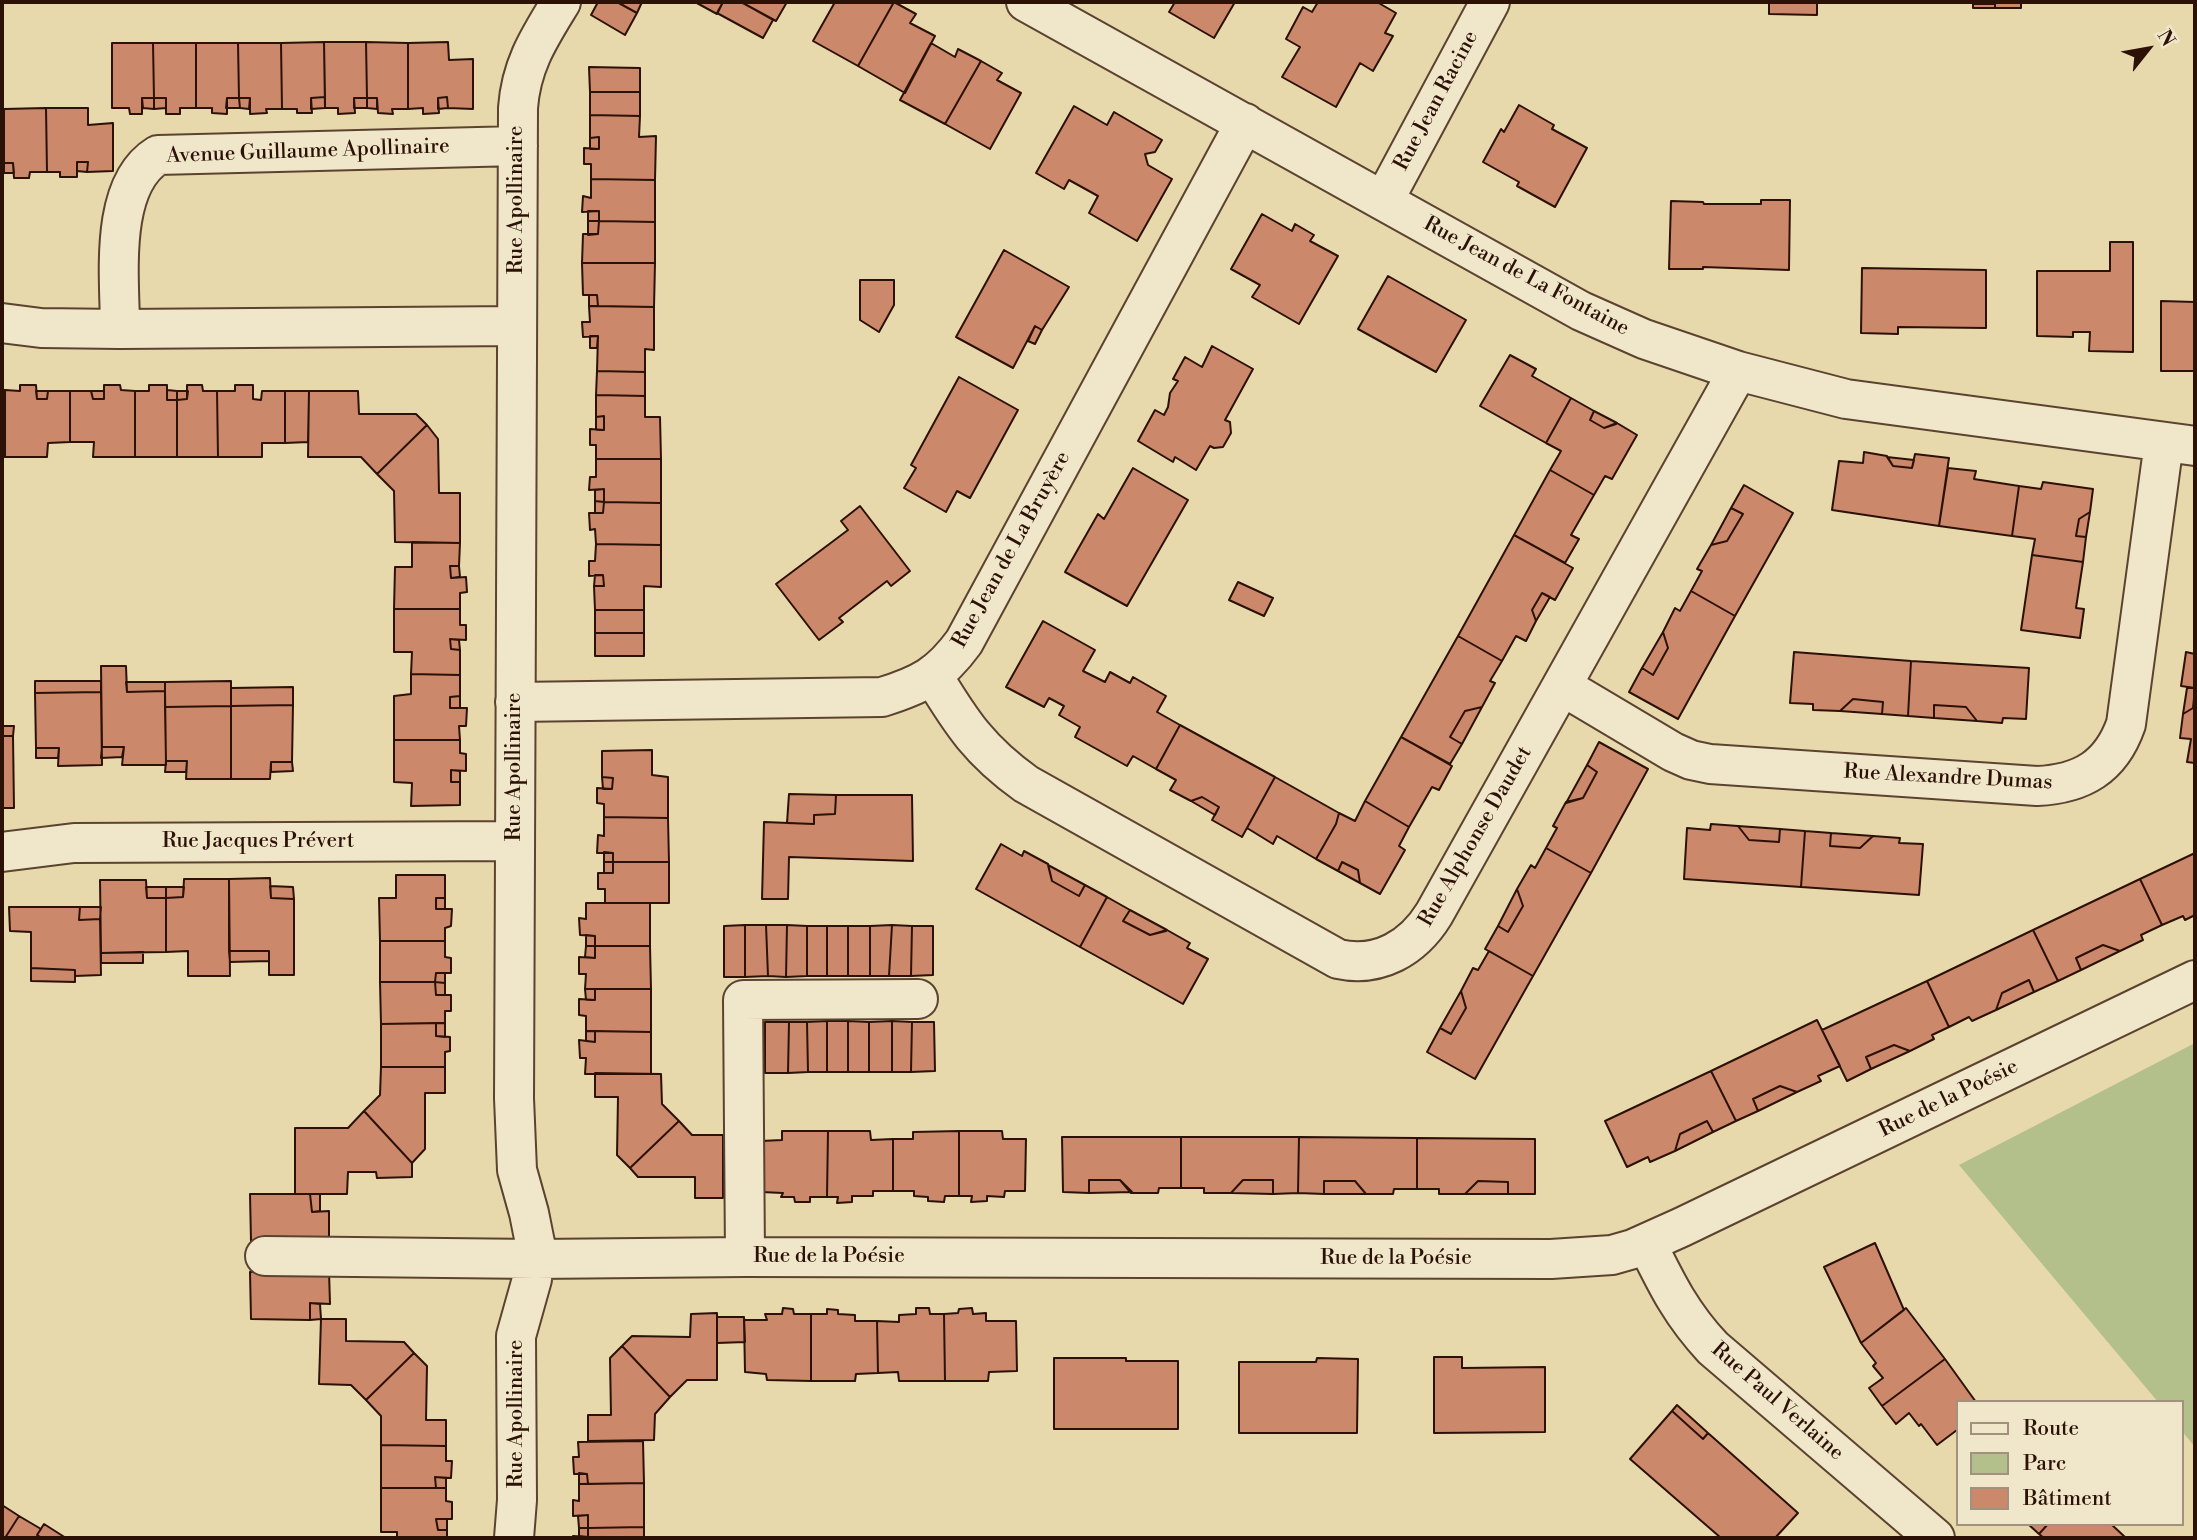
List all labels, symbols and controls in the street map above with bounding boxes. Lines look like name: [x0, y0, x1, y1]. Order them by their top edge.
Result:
north arrow: [2113, 14, 2183, 84]
text: N: [2152, 26, 2180, 51]
street label: Rue Jean Racine: [1390, 27, 1484, 175]
street label: Rue Apollinaire: [504, 126, 530, 274]
street label: Avenue Guillaume Apollinaire: [166, 134, 450, 170]
street label: Rue Jean de La Fontaine: [1419, 212, 1633, 342]
street label: Rue Jean de La Bruyère: [948, 447, 1076, 653]
street label: Rue Apollinaire: [502, 693, 528, 841]
street label: Rue Alphonse Daudet: [1414, 742, 1538, 932]
street label: Rue Alexandre Dumas: [1843, 760, 2053, 796]
street label: Rue Jacques Prévert: [162, 829, 354, 855]
street label: Rue de la Poésie: [1875, 1054, 2023, 1144]
street label: Rue de la Poésie: [753, 1244, 905, 1270]
street label: Rue de la Poésie: [1320, 1246, 1472, 1272]
street label: Rue Paul Verlaine: [1706, 1338, 1848, 1466]
street label: Rue Apollinaire: [504, 1340, 530, 1488]
legend: [1955, 1400, 2183, 1526]
text: Route: [2023, 1416, 2079, 1442]
text: Parc: [2023, 1451, 2066, 1477]
text: Bâtiment: [2023, 1486, 2112, 1512]

